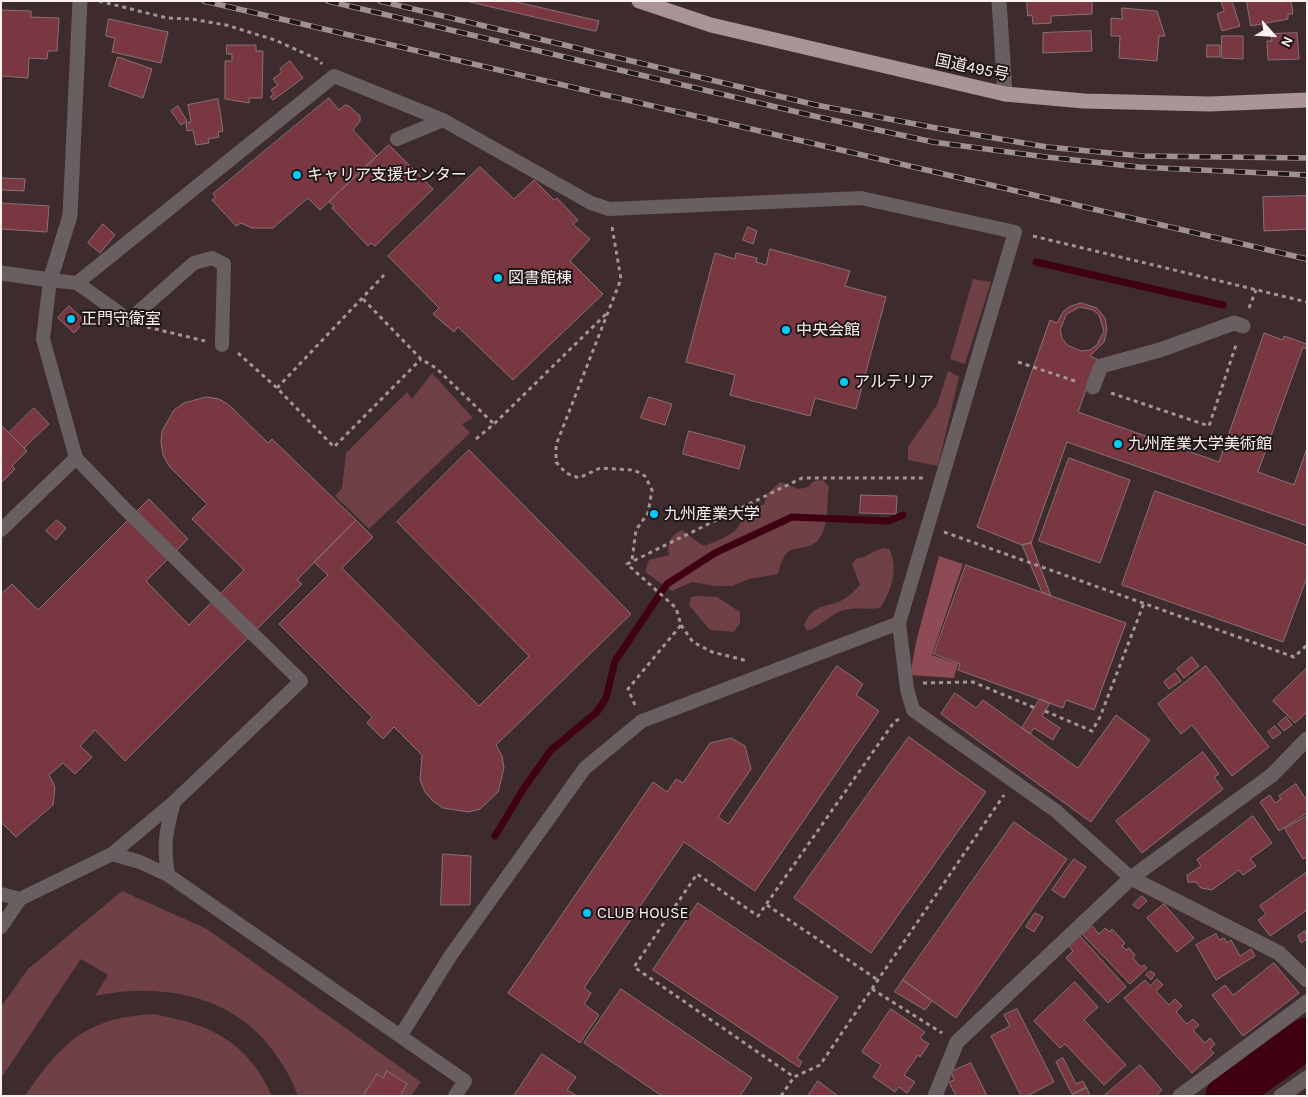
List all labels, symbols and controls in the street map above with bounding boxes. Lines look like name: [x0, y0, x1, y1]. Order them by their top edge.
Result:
north arrow: [1248, 10, 1298, 60]
text: N: [1277, 34, 1297, 50]
street label: 国道495号: [933, 51, 1011, 85]
place label: キャリア支援センター: [307, 165, 467, 185]
marker: キャリア支援センター: [291, 169, 303, 181]
place label: 図書館棟: [508, 268, 572, 288]
marker: 図書館棟: [492, 272, 504, 284]
place label: 正門守衛室: [81, 309, 161, 329]
marker: 正門守衛室: [65, 313, 77, 325]
place label: 中央会館: [796, 320, 860, 340]
marker: 中央会館: [780, 324, 792, 336]
place label: アルテリア: [854, 372, 934, 392]
marker: アルテリア: [838, 376, 850, 388]
place label: 九州産業大学美術館: [1128, 434, 1272, 454]
marker: 九州産業大学美術館: [1112, 438, 1124, 450]
place label: 九州産業大学: [664, 504, 760, 524]
marker: 九州産業大学: [648, 508, 660, 520]
place label: CLUB HOUSE: [597, 903, 689, 923]
marker: CLUB HOUSE: [581, 907, 593, 919]

